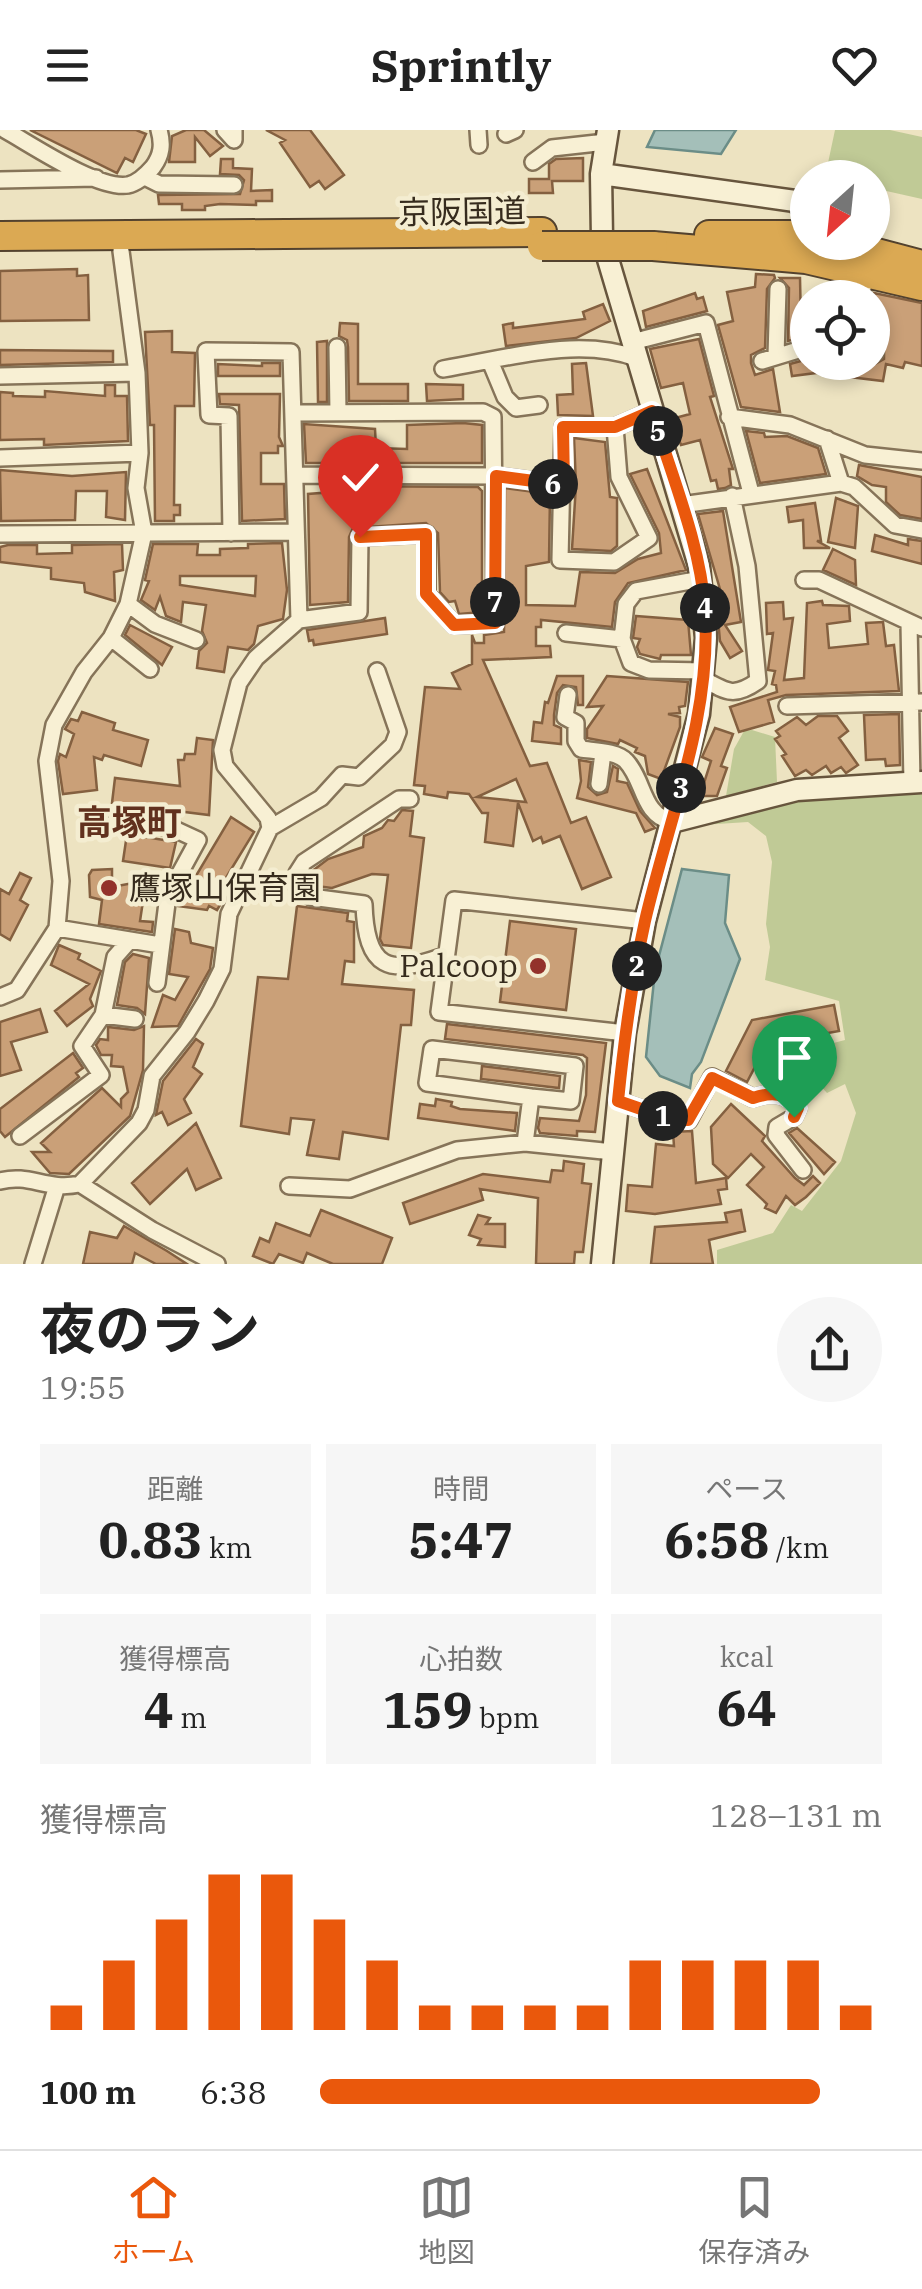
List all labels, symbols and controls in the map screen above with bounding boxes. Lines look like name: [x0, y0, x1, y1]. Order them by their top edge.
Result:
text: Sprintly: [371, 36, 551, 94]
icon: menu: [40, 38, 95, 93]
icon: heart: [827, 38, 882, 93]
north arrow: [790, 160, 890, 260]
map controls: [790, 160, 890, 380]
street label: 京阪国道: [398, 189, 526, 233]
button: locate: [790, 280, 890, 380]
pin: 5: [633, 406, 683, 456]
text: 5: [650, 412, 666, 449]
pin: [318, 435, 403, 538]
icon: check: [333, 450, 388, 505]
pin: 6: [528, 459, 578, 509]
text: 6: [545, 465, 561, 502]
pin: 7: [470, 577, 520, 627]
text: 7: [487, 583, 503, 620]
pin: 4: [680, 583, 730, 633]
text: 4: [697, 589, 713, 626]
pin: 3: [656, 763, 706, 813]
text: 3: [673, 769, 689, 806]
district label: 高塚町: [76, 799, 182, 845]
place label: 鷹塚山保育園: [129, 866, 321, 908]
marker: 鷹塚山保育園: [98, 877, 120, 899]
pin: 2: [612, 941, 662, 991]
place label: Palcoop: [399, 944, 518, 986]
text: 2: [629, 947, 645, 984]
marker: Palcoop: [527, 955, 549, 977]
pin: [752, 1015, 837, 1118]
icon: arrive: [767, 1030, 822, 1085]
pin: 1: [638, 1091, 688, 1141]
text: 1: [655, 1097, 671, 1134]
text: 夜のラン: [40, 1293, 260, 1364]
button: share: [777, 1297, 882, 1402]
text: 19:55: [40, 1366, 126, 1408]
text: 距離: [147, 1470, 203, 1507]
text: 時間: [433, 1470, 489, 1507]
text: ペース: [705, 1470, 788, 1507]
text: 0.83: [99, 1507, 203, 1572]
text: 5:47: [408, 1507, 514, 1572]
text: 6:58: [664, 1507, 769, 1572]
text: km: [203, 1529, 252, 1566]
text: /km: [769, 1529, 829, 1566]
text: kcal: [720, 1638, 774, 1675]
text: 獲得標高: [119, 1640, 231, 1677]
text: 心拍数: [419, 1640, 503, 1677]
text: 64: [717, 1675, 777, 1740]
text: 4: [144, 1677, 174, 1742]
text: 159: [382, 1677, 472, 1742]
text: m: [174, 1699, 207, 1736]
text: bpm: [472, 1699, 540, 1736]
text: 128–131 m: [710, 1794, 882, 1836]
text: 獲得標高: [40, 1798, 168, 1840]
text: 100 m: [40, 2071, 136, 2113]
text: 6:38: [200, 2071, 267, 2113]
tab: ホーム: [112, 2170, 195, 2270]
tab: 地図: [419, 2170, 475, 2270]
tab: 保存済み: [698, 2170, 810, 2270]

